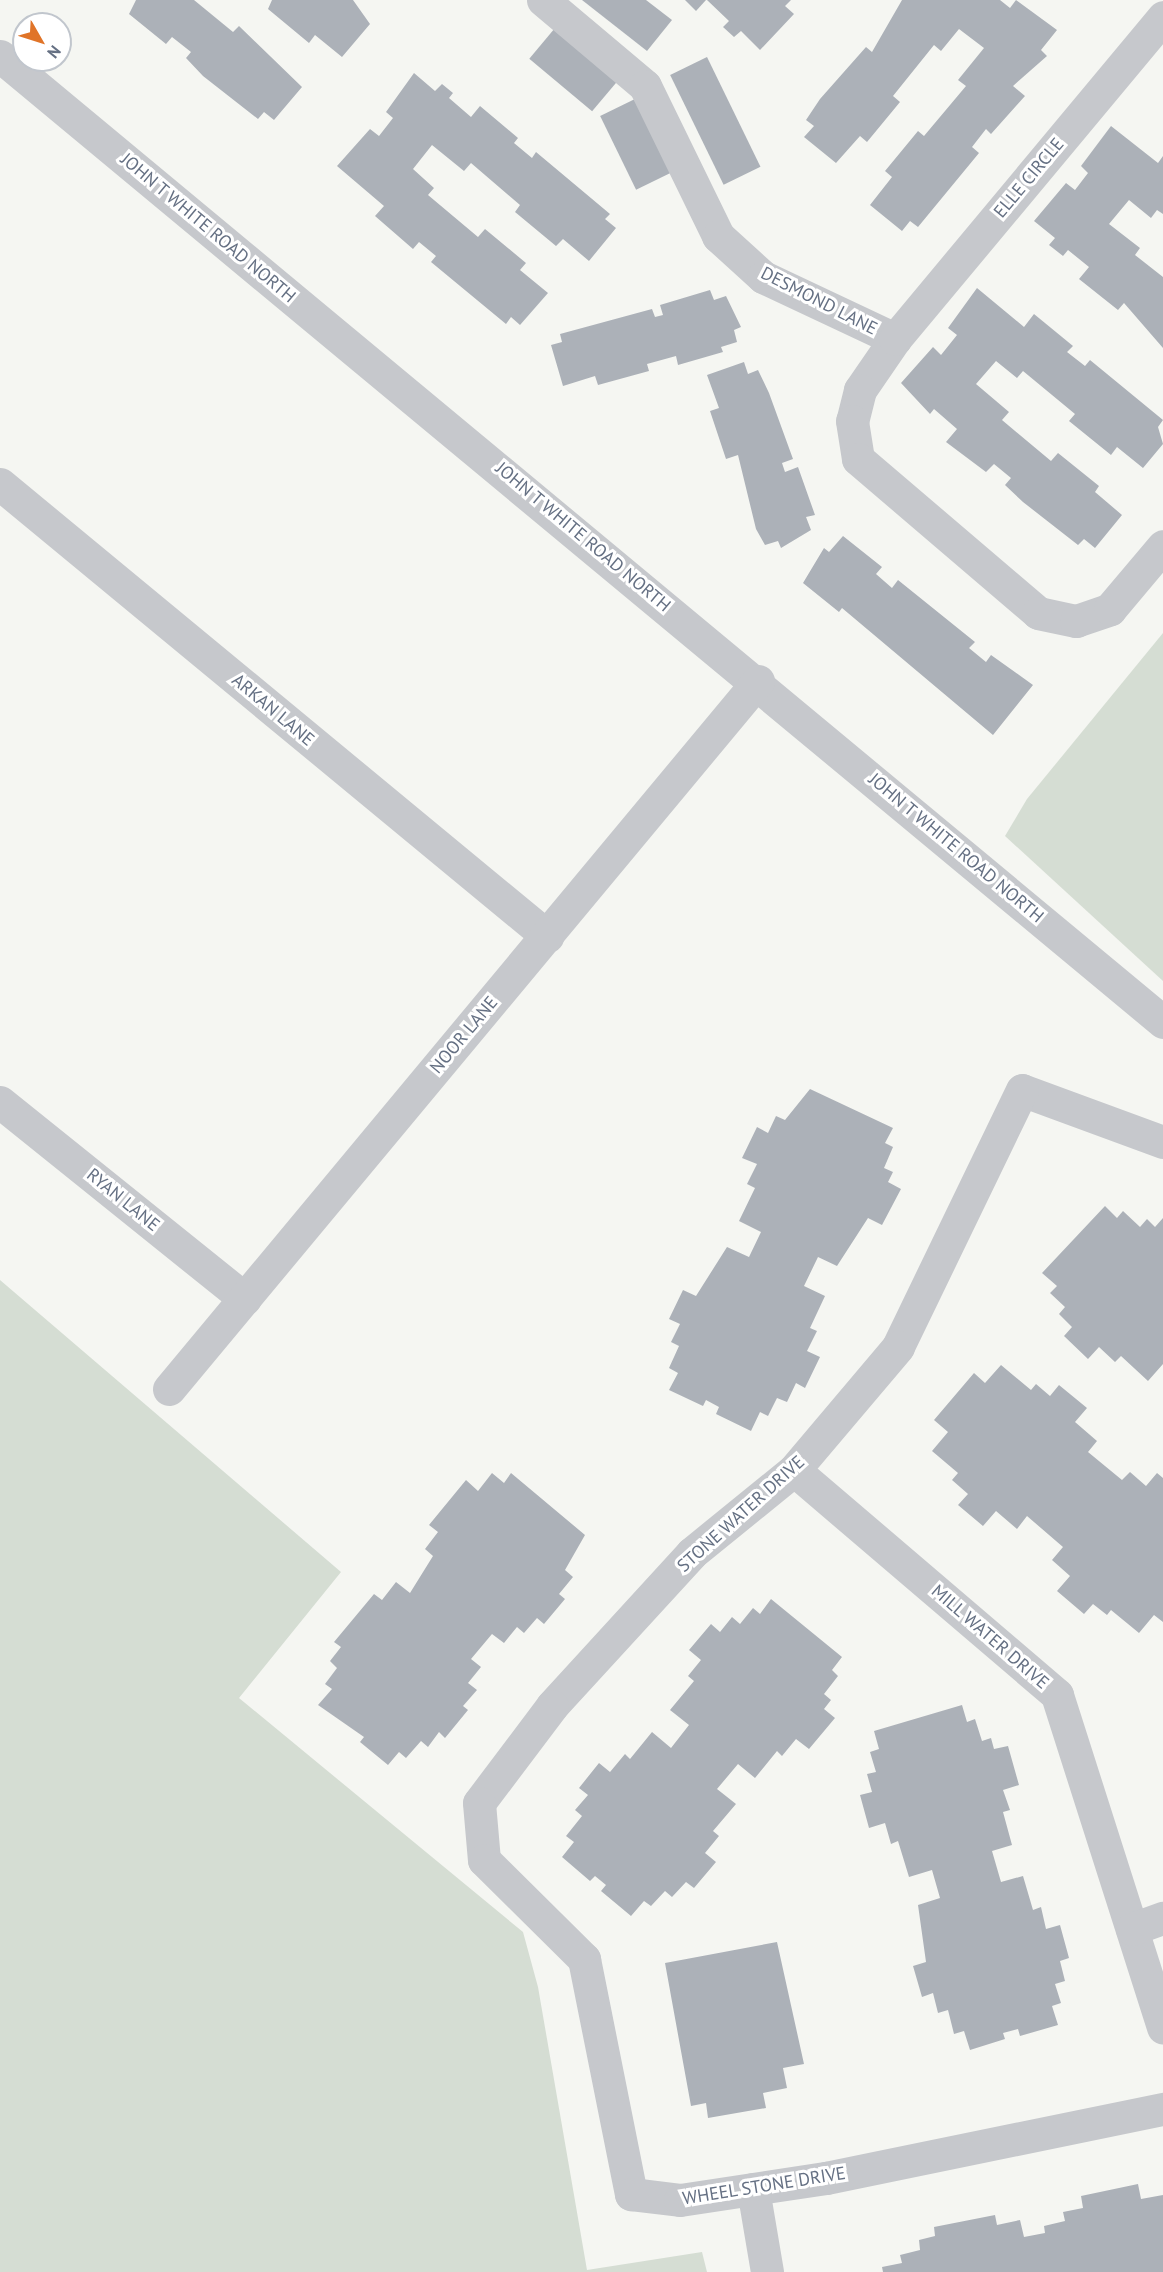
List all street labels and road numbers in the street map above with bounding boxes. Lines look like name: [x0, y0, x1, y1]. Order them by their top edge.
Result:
street label: ELLE CIRCLE: [989, 134, 1069, 222]
street label: JOHN T WHITE ROAD NORTH: [116, 148, 300, 308]
street label: DESMOND LANE: [757, 262, 881, 340]
street label: JOHN T WHITE ROAD NORTH: [491, 457, 675, 617]
street label: ARKAN LANE: [227, 669, 319, 751]
street label: JOHN T WHITE ROAD NORTH: [864, 768, 1048, 928]
street label: NOOR LANE: [426, 992, 502, 1078]
street label: RYAN LANE: [82, 1164, 164, 1236]
street label: STONE WATER DRIVE: [673, 1451, 809, 1577]
street label: MILL WATER DRIVE: [927, 1580, 1053, 1694]
street label: WHEEL STONE DRIVE: [681, 2162, 847, 2210]

